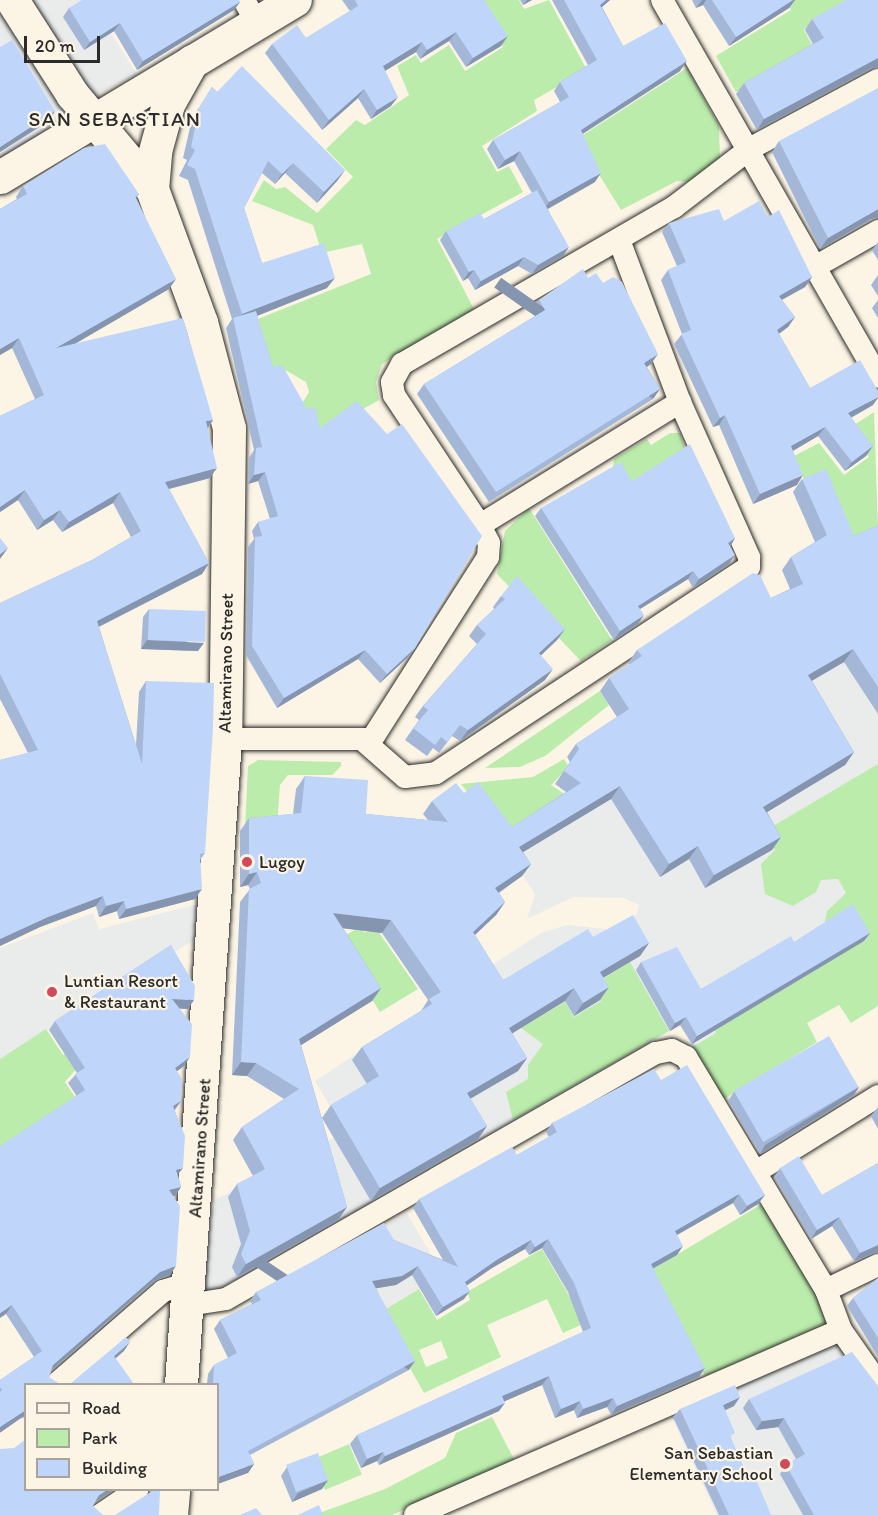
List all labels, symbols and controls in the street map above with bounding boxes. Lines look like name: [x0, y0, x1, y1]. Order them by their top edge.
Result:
scale bar: [27, 24, 104, 62]
text: 20 m: [35, 35, 75, 57]
district label: SAN SEBASTIAN: [29, 106, 201, 132]
street label: Altamirano Street: [214, 593, 238, 733]
place label: Lugoy: [259, 851, 305, 873]
marker: Lugoy: [240, 855, 254, 869]
place label: Luntian Resort & Restaurant: [64, 971, 178, 1014]
marker: Luntian Resort & Restaurant: [45, 985, 59, 999]
street label: Altamirano Street: [184, 1078, 216, 1218]
legend: [24, 1383, 219, 1491]
text: Road: [82, 1397, 121, 1419]
text: Park: [82, 1427, 117, 1449]
place label: San Sebastian Elementary School: [629, 1443, 773, 1486]
text: Building: [82, 1457, 147, 1479]
marker: San Sebastian Elementary School: [778, 1457, 792, 1471]

